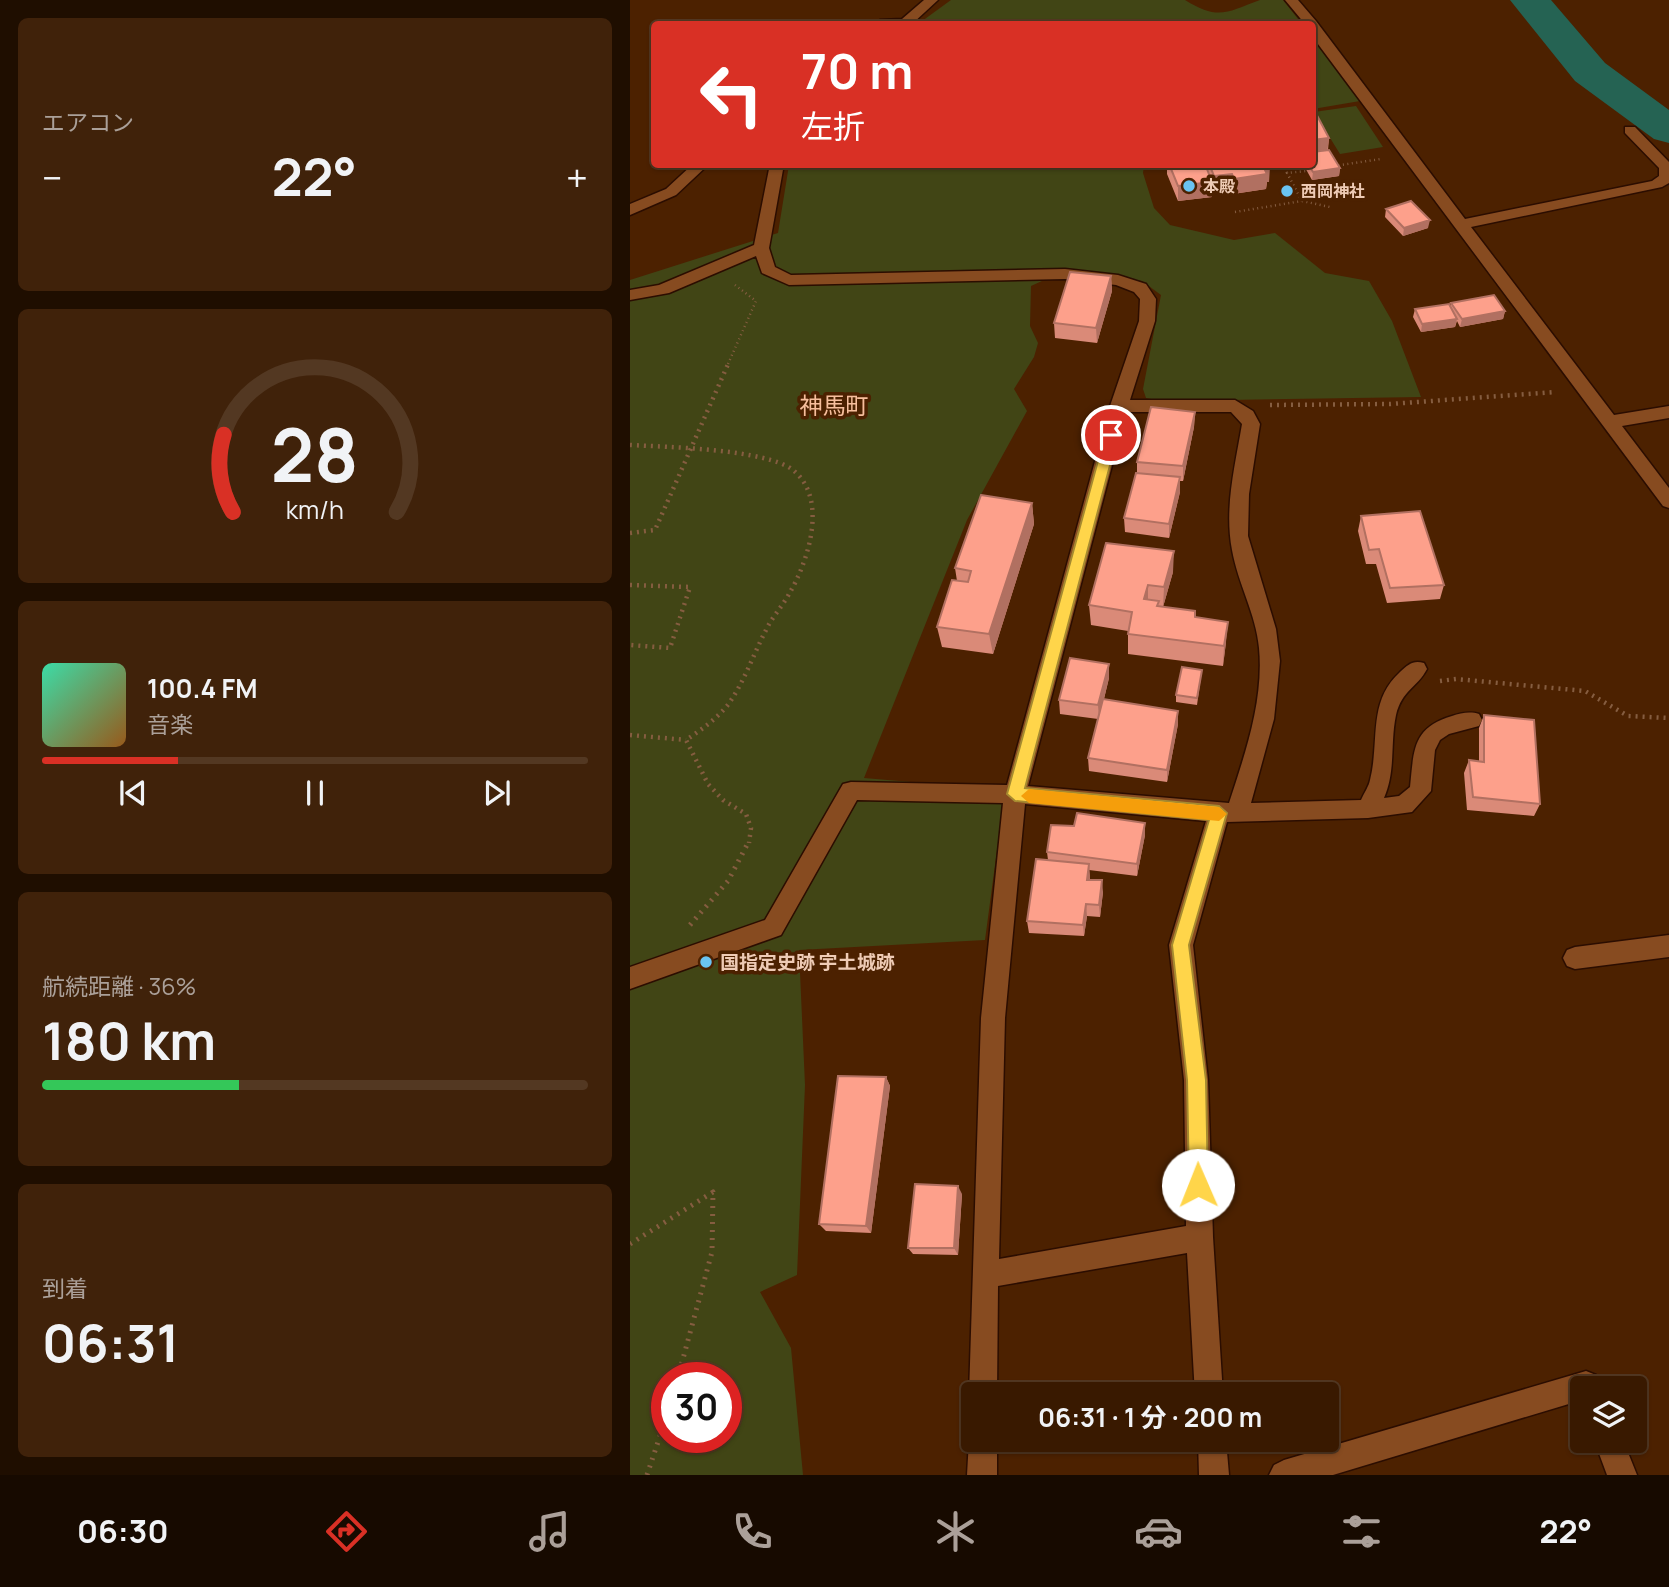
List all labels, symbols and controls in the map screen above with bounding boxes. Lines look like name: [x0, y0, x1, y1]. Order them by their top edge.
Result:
text: 70 m: [801, 37, 913, 104]
icon: left: [686, 49, 777, 140]
text: 左折: [801, 104, 865, 148]
text: エアコン: [42, 106, 134, 138]
text: 22°: [272, 141, 357, 212]
text: −: [42, 151, 63, 203]
text: +: [566, 151, 588, 203]
place label: 本殿: [1203, 175, 1235, 197]
marker: 本殿: [1181, 178, 1197, 194]
place label: 西岡神社: [1301, 180, 1365, 202]
marker: 西岡神社: [1279, 183, 1295, 199]
district label: 神馬町: [800, 389, 869, 421]
text: 28: [271, 405, 359, 505]
pin: [1081, 405, 1141, 465]
icon: arrive: [1092, 416, 1130, 454]
text: km/h: [286, 492, 344, 527]
text: 100.4 FM: [147, 670, 257, 706]
text: 音楽: [147, 708, 193, 740]
icon: previous: [114, 774, 152, 812]
icon: pause: [296, 774, 334, 812]
icon: next: [478, 774, 516, 812]
place label: 国指定史跡 宇土城跡: [720, 949, 895, 975]
marker: 国指定史跡 宇土城跡: [698, 954, 714, 970]
text: 航続距離 · 36%: [42, 970, 196, 1002]
text: 180 km: [42, 1005, 216, 1076]
position arrow: [1161, 1148, 1235, 1222]
text: 到着: [42, 1272, 88, 1304]
text: 06:31: [42, 1307, 179, 1378]
speed limit sign: 30: [651, 1362, 742, 1453]
map controls: [1570, 1376, 1647, 1453]
button: layers: [1570, 1376, 1647, 1453]
text: 06:31 · 1 分 · 200 m: [1038, 1399, 1262, 1435]
icon: directions: [322, 1507, 371, 1556]
icon: music: [525, 1507, 574, 1556]
icon: phone: [728, 1507, 777, 1556]
icon: climate: [931, 1507, 980, 1556]
icon: car: [1134, 1507, 1183, 1556]
icon: filters: [1337, 1507, 1386, 1556]
text: 06:30: [77, 1509, 169, 1553]
text: 22°: [1540, 1509, 1592, 1553]

